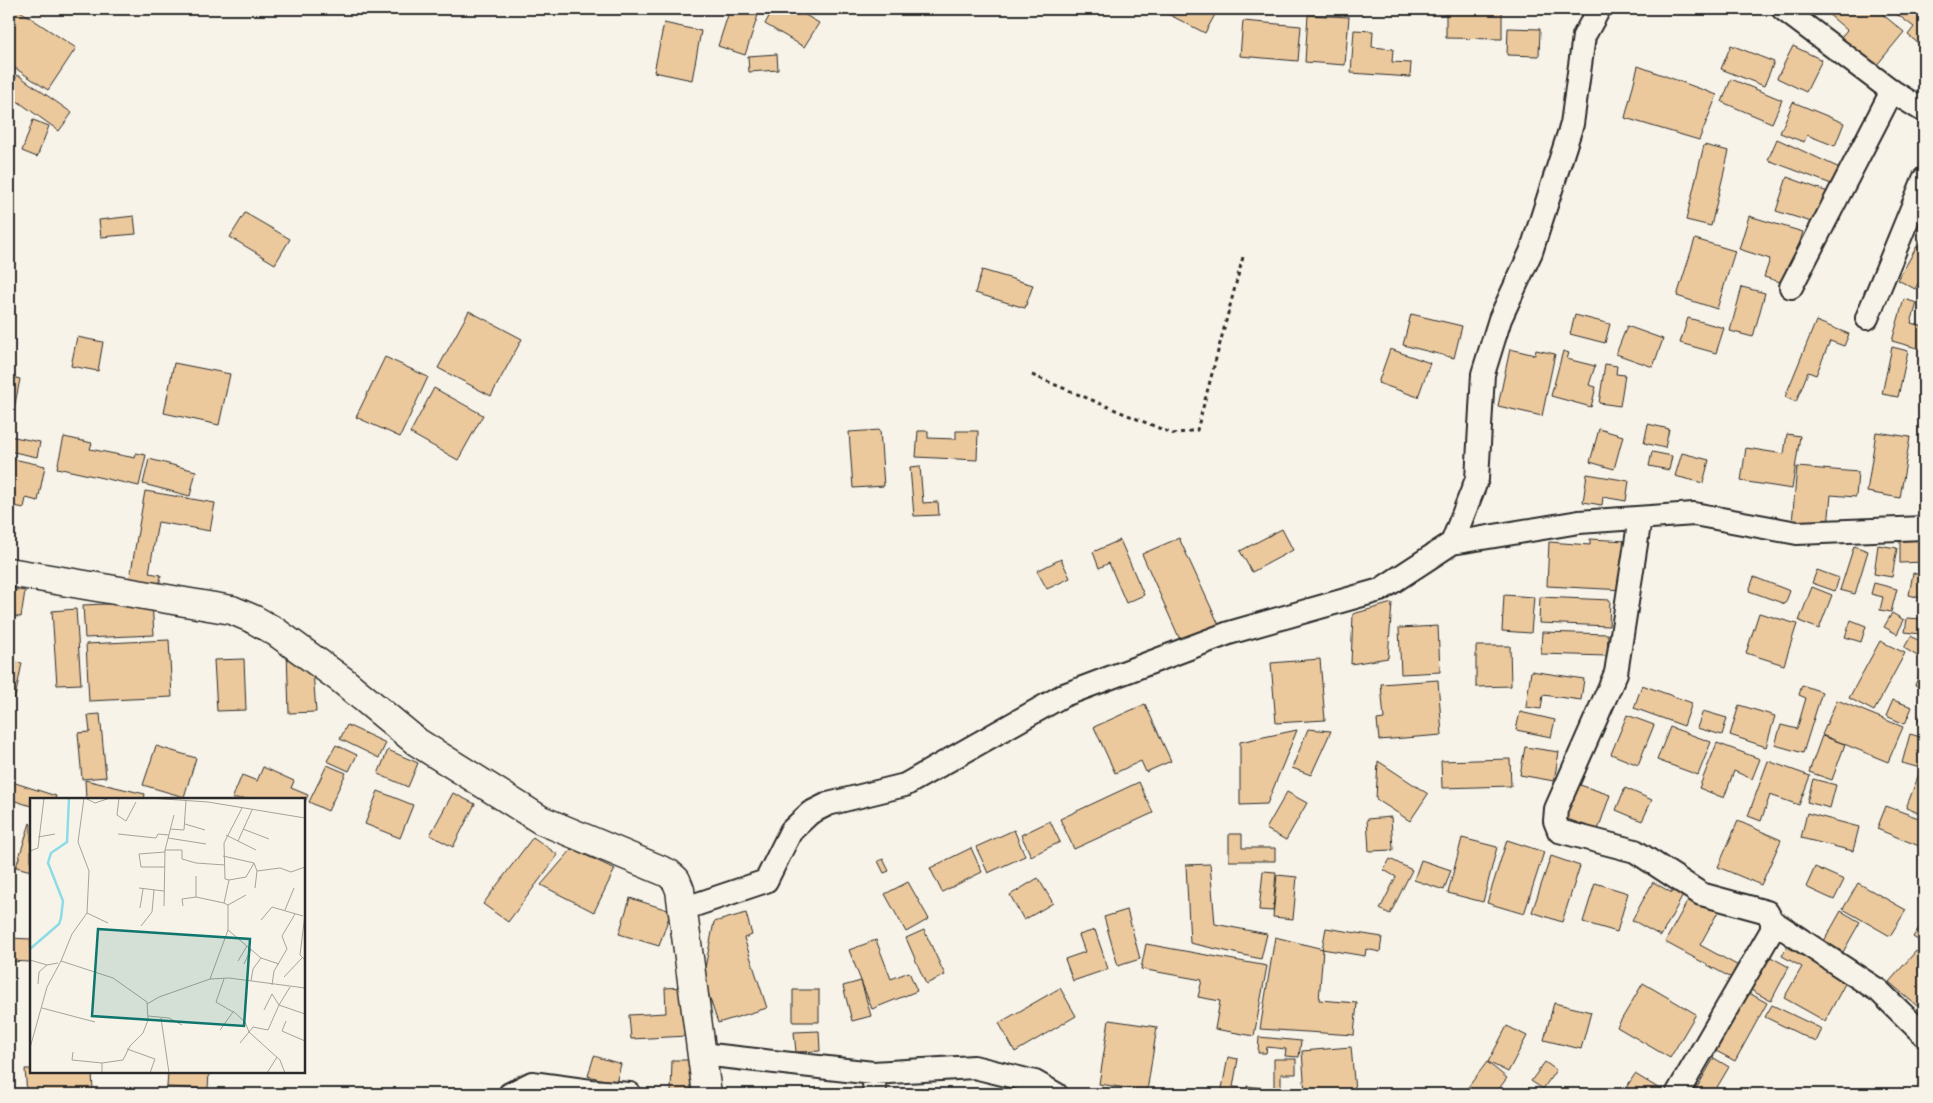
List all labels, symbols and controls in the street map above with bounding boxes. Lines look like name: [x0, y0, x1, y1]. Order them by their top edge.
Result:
inset map: [30, 798, 305, 1073]

